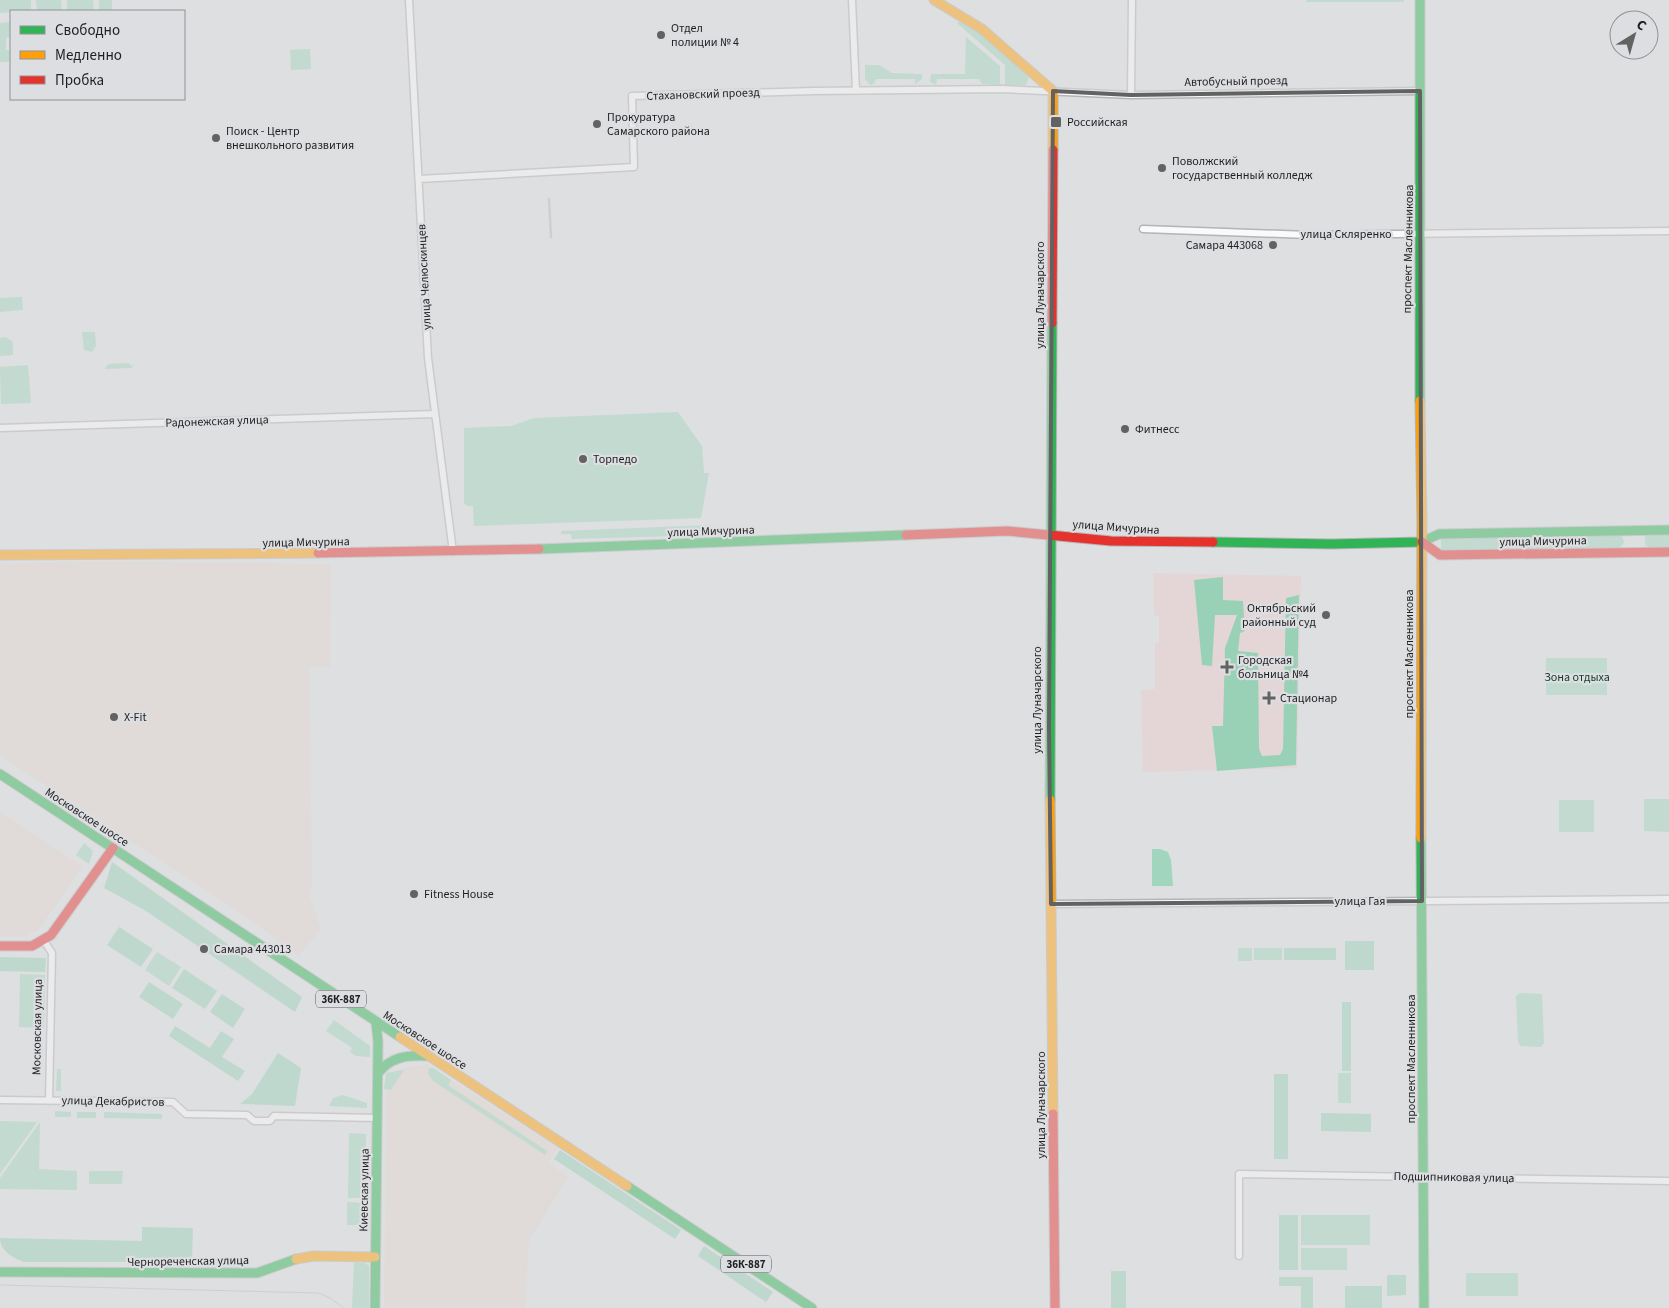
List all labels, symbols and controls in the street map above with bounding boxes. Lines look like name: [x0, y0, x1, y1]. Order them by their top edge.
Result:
legend: [10, 10, 185, 100]
north arrow: [1609, 10, 1659, 60]
text: С: [1632, 15, 1650, 36]
text: Свободно: [55, 20, 120, 41]
place label: Отдел полиции № 4: [671, 20, 739, 51]
marker: Отдел полиции № 4: [655, 29, 667, 41]
text: Медленно: [55, 45, 122, 66]
text: Пробка: [55, 70, 104, 91]
street label: Автобусный проезд: [1184, 72, 1288, 91]
street label: Стахановский проезд: [646, 84, 761, 105]
place label: Прокуратура Самарского района: [607, 109, 710, 140]
place label: Российская: [1067, 114, 1128, 131]
marker: Российская: [1049, 115, 1063, 129]
marker: Прокуратура Самарского района: [591, 118, 603, 130]
place label: Поиск - Центр внешкольного развития: [226, 123, 354, 154]
marker: Поиск - Центр внешкольного развития: [210, 132, 222, 144]
place label: Поволжский государственный колледж: [1172, 153, 1313, 184]
marker: Поволжский государственный колледж: [1156, 162, 1168, 174]
street label: проспект Масленникова: [1399, 184, 1418, 314]
street label: улица Челюскинцев: [413, 224, 436, 330]
street label: улица Скляренко: [1301, 226, 1391, 243]
place label: Самара 443068: [1186, 237, 1263, 254]
marker: Самара 443068: [1267, 239, 1279, 251]
street label: улица Луначарского: [1032, 241, 1049, 349]
street label: Радонежская улица: [165, 411, 269, 432]
place label: Фитнесс: [1135, 421, 1180, 438]
marker: Фитнесс: [1119, 423, 1131, 435]
place label: Торпедо: [593, 451, 637, 468]
marker: Торпедо: [577, 453, 589, 465]
street label: улица Мичурина: [1072, 516, 1160, 539]
street label: улица Мичурина: [667, 521, 755, 542]
street label: улица Мичурина: [1499, 532, 1587, 551]
street label: улица Мичурина: [262, 533, 350, 552]
street label: проспект Масленникова: [1401, 590, 1418, 718]
place label: Октябрьский районный суд: [1242, 600, 1317, 631]
marker: Октябрьский районный суд: [1320, 609, 1332, 621]
street label: улица Луначарского: [1029, 646, 1046, 754]
place label: Городская больница №4: [1238, 652, 1309, 683]
marker: Городская больница №4: [1220, 660, 1234, 674]
park label: Зона отдыха: [1544, 669, 1610, 686]
place label: Стационар: [1280, 690, 1338, 707]
marker: Стационар: [1262, 691, 1276, 705]
place label: X-Fit: [124, 709, 147, 726]
marker: X-Fit: [108, 711, 120, 723]
street label: Московское шоссе: [41, 784, 132, 851]
place label: Fitness House: [424, 886, 494, 903]
marker: Fitness House: [408, 888, 420, 900]
street label: улица Гая: [1335, 893, 1385, 910]
place label: Самара 443013: [214, 941, 291, 958]
marker: Самара 443013: [198, 943, 210, 955]
street label: Московская улица: [28, 979, 47, 1075]
road number: 36К-887: [316, 991, 366, 1008]
street label: проспект Масленникова: [1403, 995, 1420, 1123]
street label: Московское шоссе: [379, 1007, 470, 1074]
street label: улица Луначарского: [1033, 1051, 1050, 1159]
street label: улица Декабристов: [61, 1092, 164, 1111]
street label: Киевская улица: [355, 1148, 374, 1232]
street label: Подшипниковая улица: [1393, 1168, 1515, 1187]
street label: Чернореченская улица: [127, 1252, 249, 1271]
road number: 36К-887: [721, 1256, 771, 1272]

